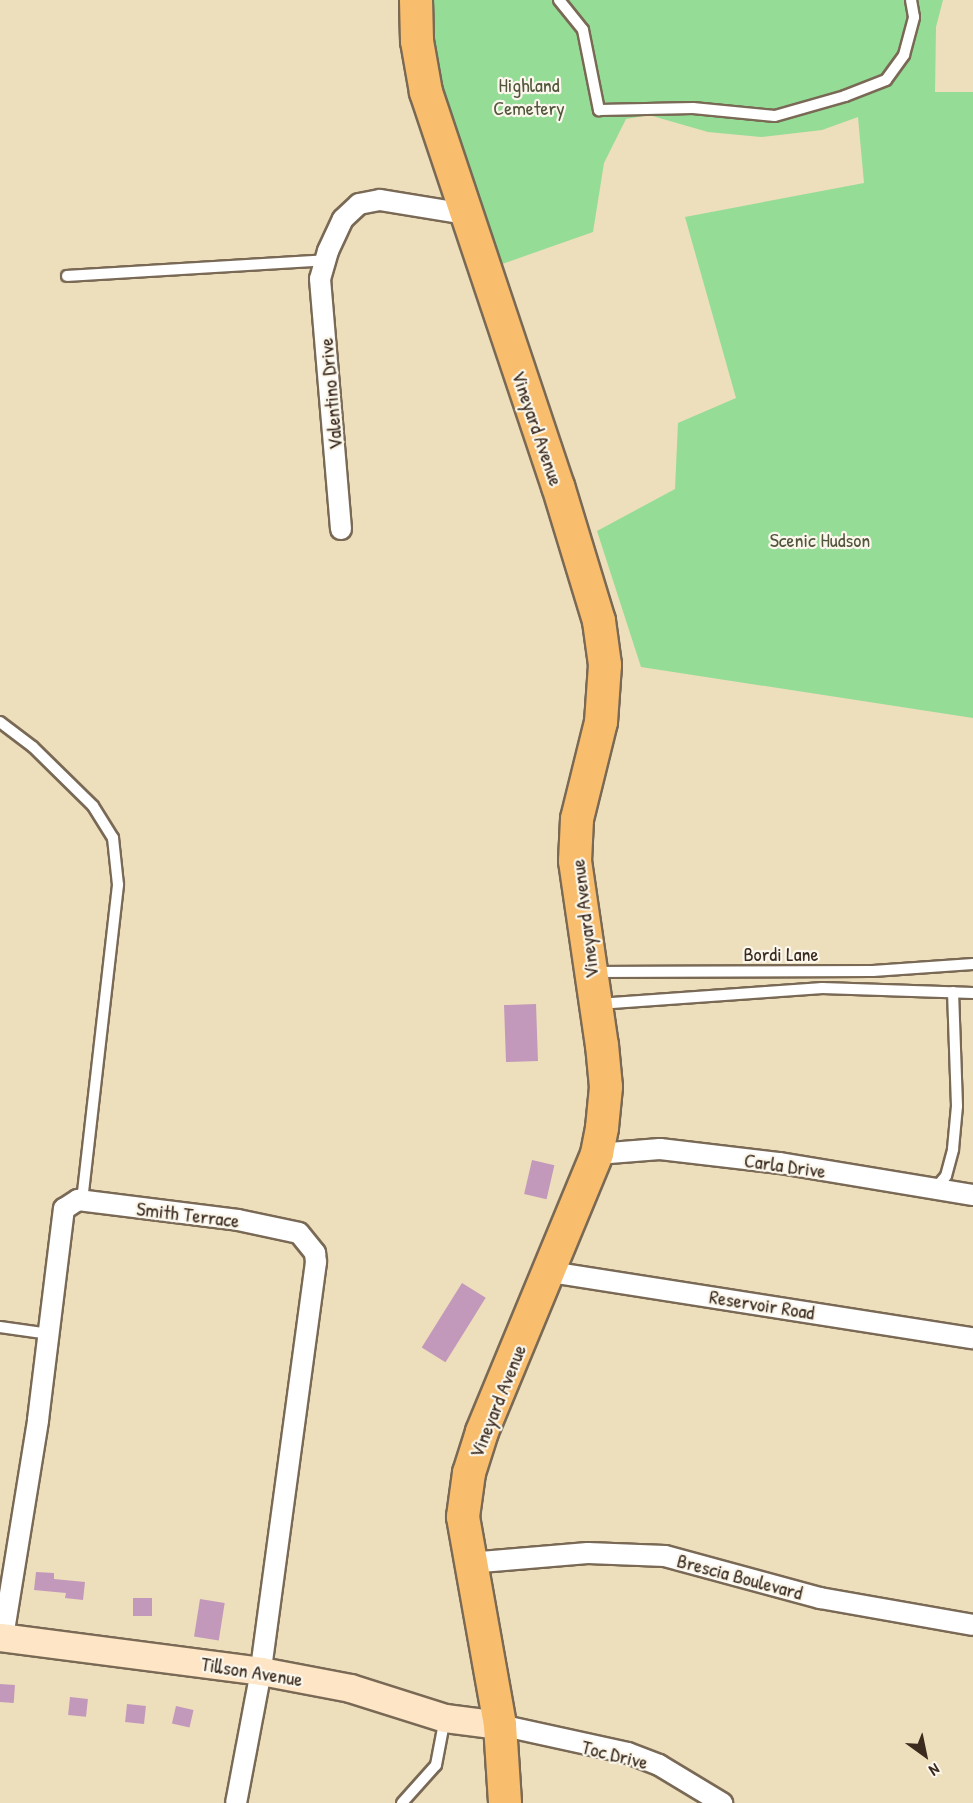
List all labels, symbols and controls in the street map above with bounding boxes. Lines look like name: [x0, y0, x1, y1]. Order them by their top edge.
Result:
park label: Highland Cemetery: [493, 72, 565, 119]
street label: Valentino Drive: [313, 337, 347, 451]
street label: Vineyard Avenue: [507, 367, 569, 489]
park label: Scenic Hudson: [770, 527, 870, 551]
street label: Vineyard Avenue: [565, 858, 603, 980]
street label: Bordi Lane: [743, 941, 819, 965]
street label: Carla Drive: [743, 1147, 827, 1183]
street label: Smith Terrace: [135, 1196, 241, 1232]
street label: Reservoir Road: [708, 1284, 816, 1324]
street label: Vineyard Avenue: [463, 1341, 531, 1461]
street label: Brescia Boulevard: [675, 1548, 805, 1604]
street label: Tillson Avenue: [199, 1651, 305, 1691]
north arrow: [895, 1725, 955, 1785]
street label: Toc Drive: [579, 1734, 651, 1774]
text: N: [925, 1759, 944, 1782]

